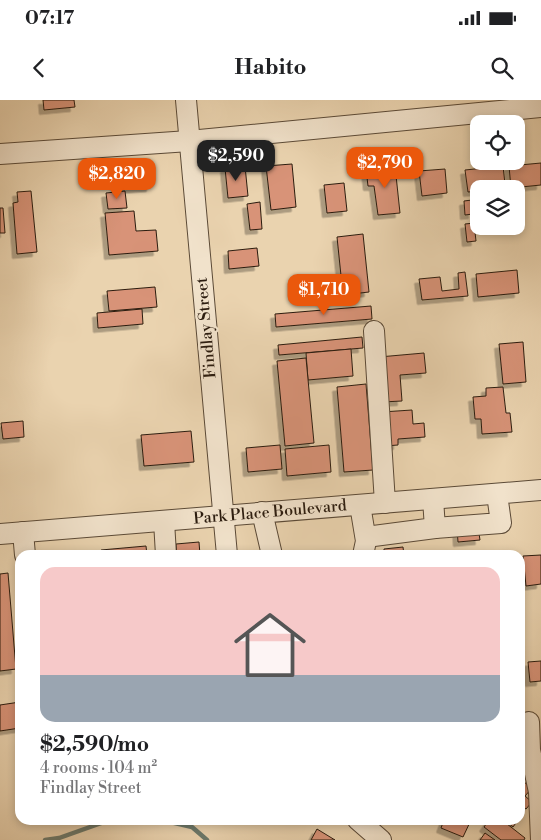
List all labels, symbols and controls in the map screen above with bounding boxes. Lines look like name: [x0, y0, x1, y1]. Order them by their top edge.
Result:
text: 07:17: [25, 6, 74, 30]
icon: back: [25, 54, 53, 82]
text: Habito: [235, 54, 306, 81]
icon: search: [488, 54, 516, 82]
map controls: [470, 115, 525, 235]
button: locate: [470, 115, 525, 170]
pin: $2,590: [195, 139, 277, 182]
text: $2,590: [208, 146, 264, 166]
pin: $2,790: [344, 146, 426, 189]
text: $2,790: [357, 153, 413, 173]
pin: $2,820: [76, 158, 158, 200]
text: $2,820: [89, 164, 145, 184]
button: layers: [470, 180, 525, 235]
pin: $1,710: [283, 274, 365, 316]
street label: Findlay Street: [192, 276, 220, 379]
text: $1,710: [299, 280, 350, 300]
street label: Park Place Boulevard: [193, 495, 347, 529]
icon: home: [225, 600, 315, 690]
text: $2,590/mo: [40, 732, 149, 758]
text: 4 rooms · 104 m²: [40, 758, 157, 778]
text: Findlay Street: [40, 778, 141, 798]

